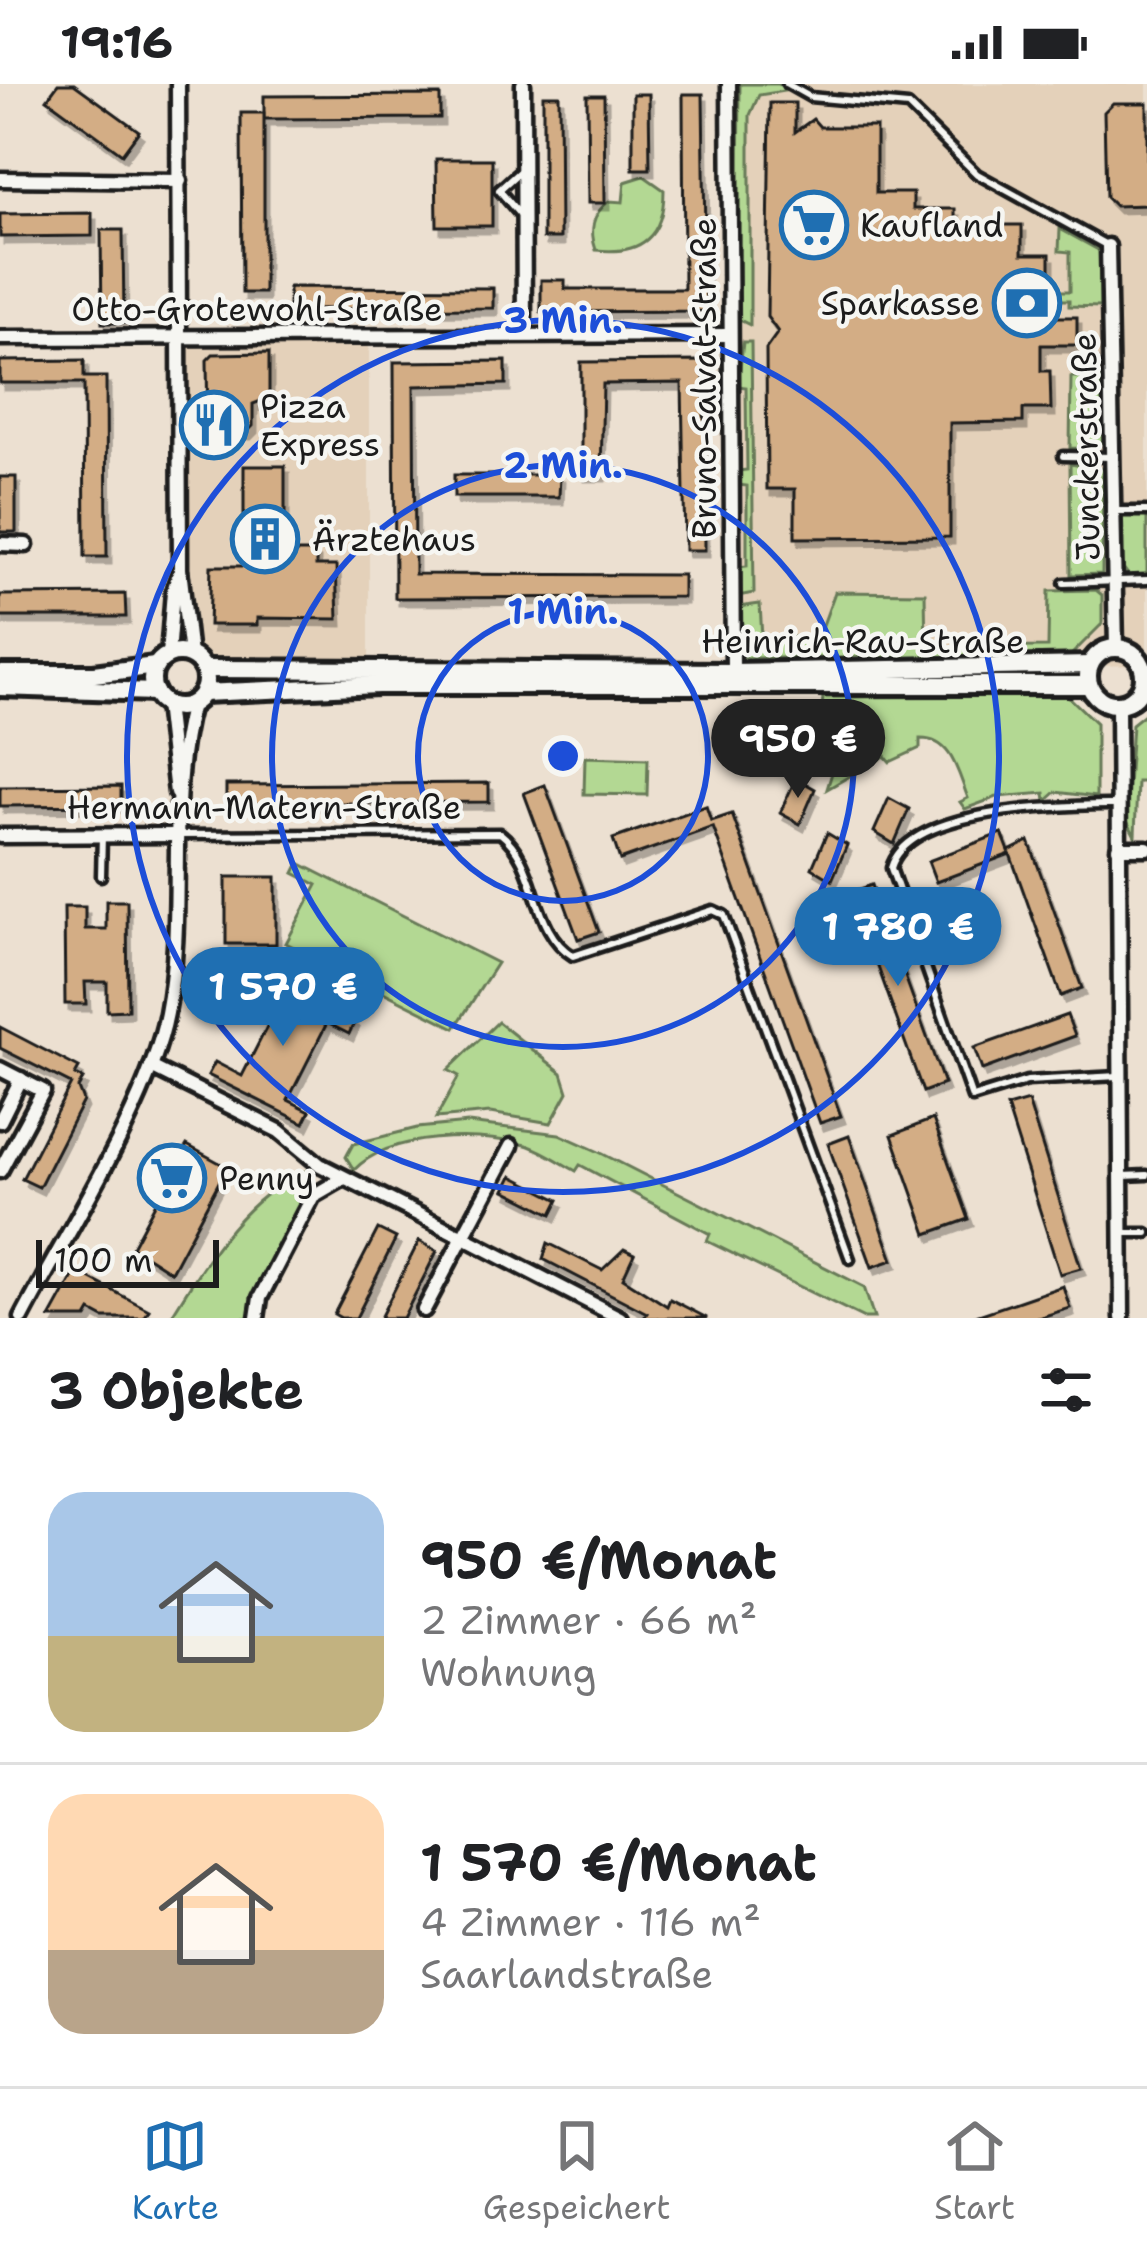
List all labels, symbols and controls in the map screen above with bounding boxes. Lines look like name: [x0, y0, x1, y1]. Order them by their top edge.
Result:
text: 19:16: [60, 12, 173, 72]
supermarket icon: Kaufland: [779, 190, 849, 260]
place label: Kaufland: [860, 203, 1003, 248]
street label: Bruno-Salvat-Straße: [682, 217, 727, 539]
bank icon: Sparkasse: [992, 268, 1062, 338]
place label: Sparkasse: [821, 281, 980, 326]
street label: Otto-Grotewohl-Straße: [71, 287, 443, 332]
text: 3 Min.: [503, 296, 623, 345]
street label: Junckerstraße: [1062, 332, 1110, 562]
place label: Pizza Express: [260, 384, 380, 467]
restaurant icon: Pizza Express: [179, 390, 249, 460]
text: 2 Min.: [503, 441, 623, 490]
building icon: Ärztehaus: [230, 504, 300, 574]
place label: Ärztehaus: [312, 517, 476, 562]
text: 1 Min.: [507, 587, 619, 636]
street label: Heinrich-Rau-Straße: [701, 619, 1025, 664]
pin: 950 €: [714, 699, 882, 801]
text: 950 €: [738, 712, 858, 764]
centre of rings: [542, 735, 584, 777]
street label: Hermann-Matern-Straße: [67, 785, 461, 830]
pin: 1 780 €: [787, 887, 1009, 989]
text: 1 780 €: [821, 900, 975, 952]
pin: 1 570 €: [172, 947, 394, 1049]
text: 1 570 €: [208, 960, 358, 1012]
supermarket icon: Penny: [137, 1143, 207, 1213]
place label: Penny: [219, 1156, 314, 1201]
scale bar: [36, 1234, 219, 1287]
text: 100 m: [54, 1238, 153, 1283]
text: 3 Objekte: [48, 1356, 304, 1424]
icon: filters: [1033, 1357, 1099, 1423]
text: 950 €/Monat: [420, 1526, 777, 1594]
icon: home: [144, 1540, 288, 1684]
text: 2 Zimmer · 66 m²: [420, 1594, 757, 1646]
text: Wohnung: [420, 1646, 596, 1698]
text: 1 570 €/Monat: [420, 1828, 817, 1896]
icon: home: [144, 1842, 288, 1986]
text: 4 Zimmer · 116 m²: [420, 1896, 761, 1948]
text: Saarlandstraße: [420, 1948, 713, 2000]
tab: Karte: [132, 2113, 219, 2230]
tab: Gespeichert: [483, 2113, 671, 2230]
tab: Start: [934, 2113, 1015, 2230]

